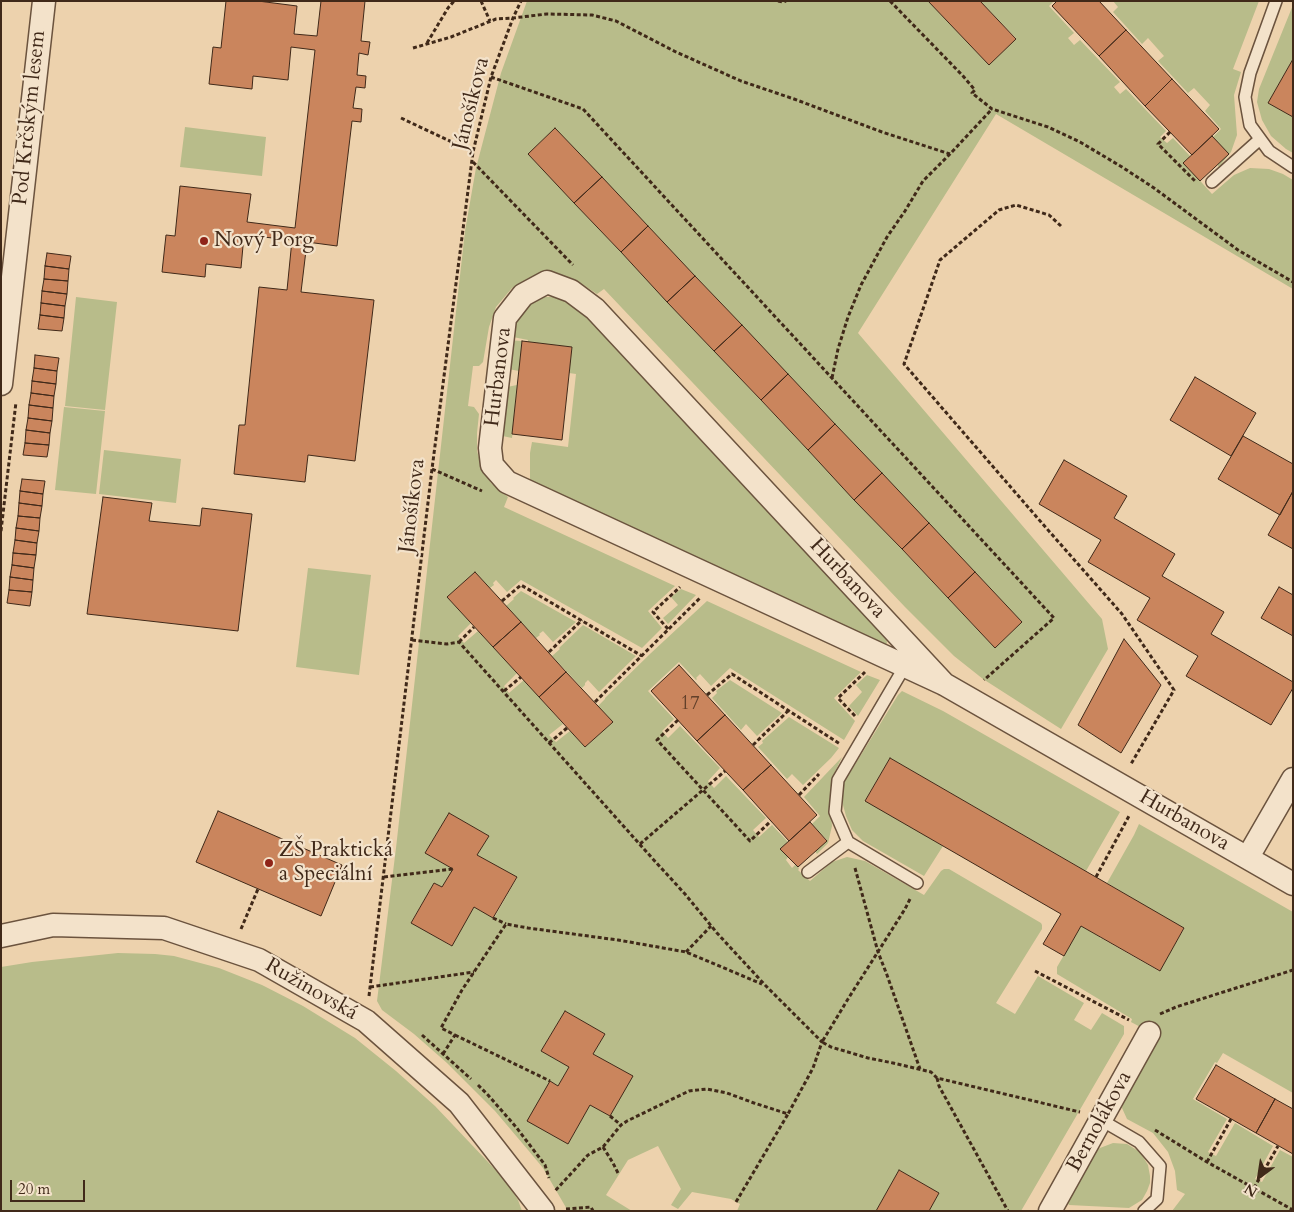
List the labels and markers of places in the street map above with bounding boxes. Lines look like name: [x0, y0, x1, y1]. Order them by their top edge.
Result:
place label: Nový Porg: [214, 228, 314, 254]
marker: Nový Porg: [198, 235, 210, 247]
place label: ZŠ Praktická a Speciální: [279, 838, 393, 888]
marker: ZŠ Praktická a Speciální: [263, 857, 275, 869]

